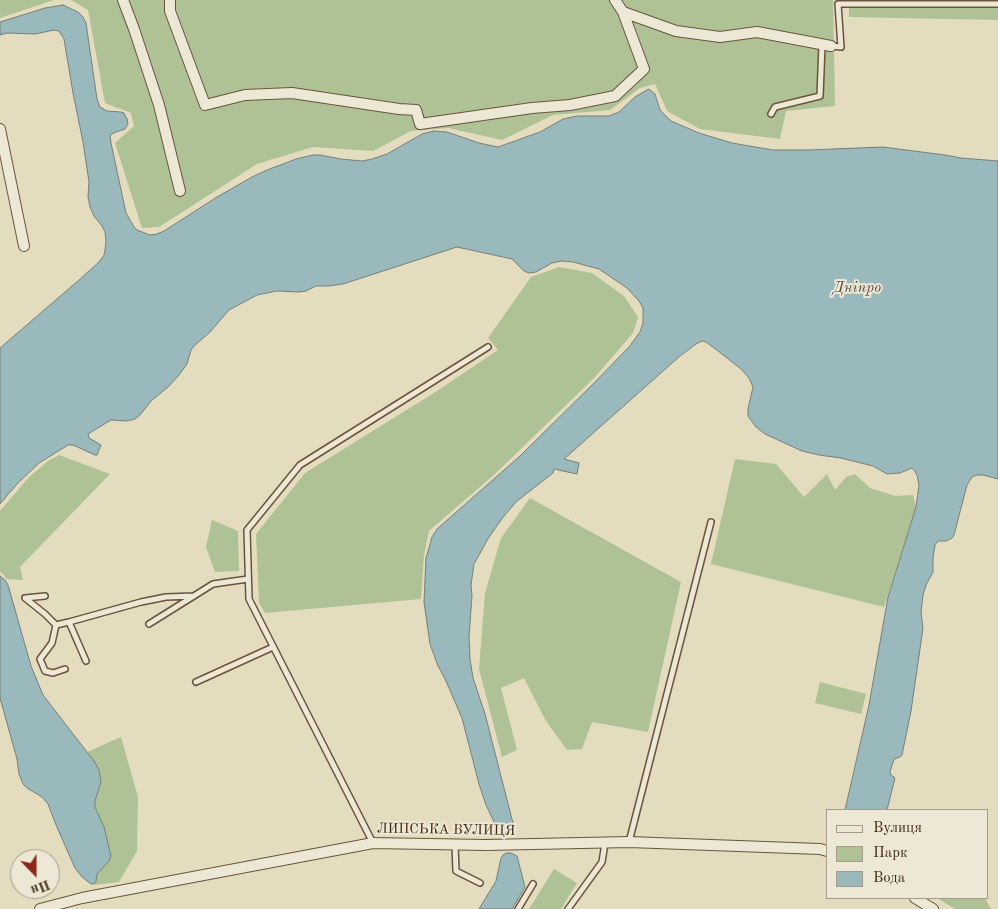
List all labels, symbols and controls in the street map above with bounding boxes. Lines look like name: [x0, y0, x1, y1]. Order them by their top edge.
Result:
water label: Дніпро: [833, 279, 881, 297]
legend: [826, 809, 988, 899]
street label: ЛИПСЬКА ВУЛИЦЯ: [377, 820, 515, 840]
text: Вулиця: [873, 821, 922, 836]
text: Парк: [873, 846, 908, 861]
north arrow: [10, 849, 60, 899]
text: Вода: [873, 871, 905, 886]
text: Пн: [29, 877, 52, 897]

